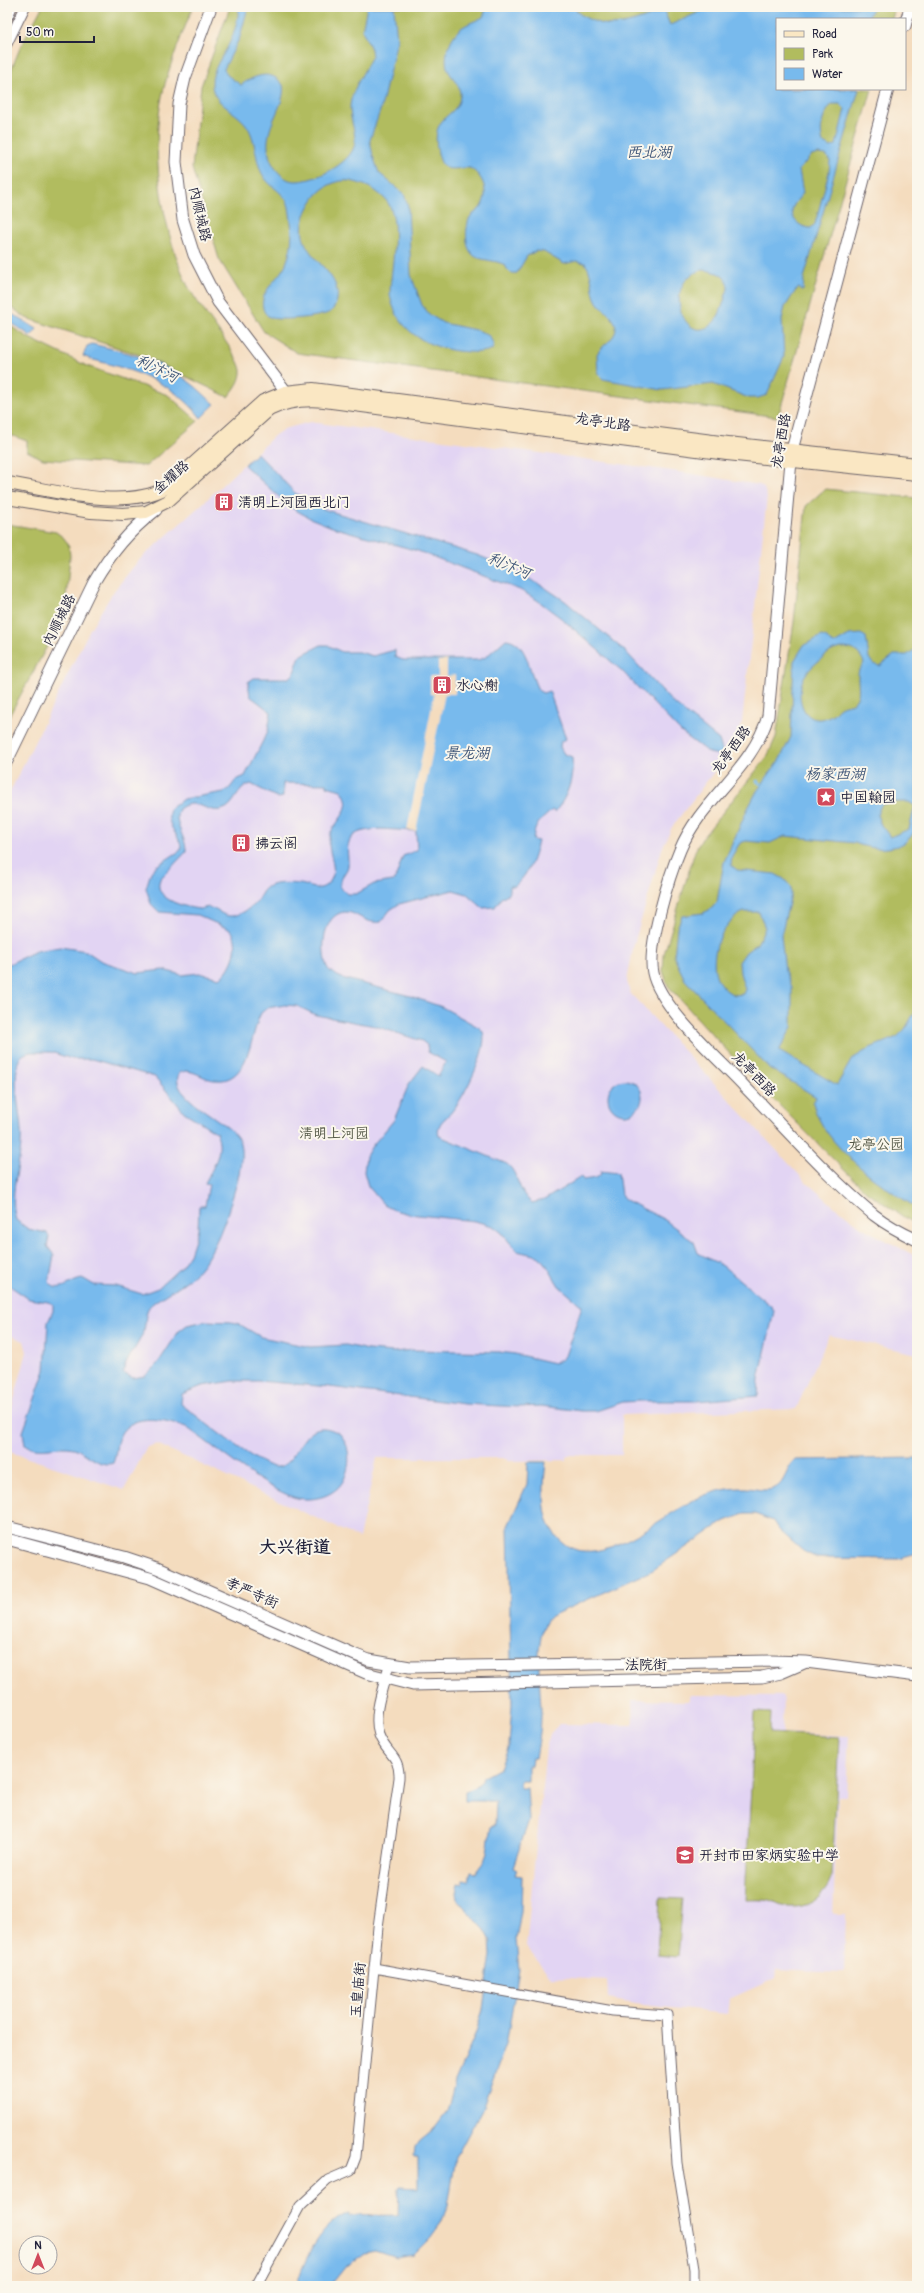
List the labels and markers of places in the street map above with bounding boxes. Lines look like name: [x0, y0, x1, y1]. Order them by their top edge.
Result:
building icon: 清明上河园西北门: [213, 491, 235, 513]
place label: 清明上河园西北门: [238, 494, 350, 511]
building icon: 水心榭: [431, 674, 453, 696]
place label: 水心榭: [456, 677, 498, 694]
place icon: 中国翰园: [815, 786, 837, 808]
place label: 中国翰园: [840, 789, 896, 806]
building icon: 拂云阁: [230, 832, 252, 854]
place label: 拂云阁: [255, 835, 297, 852]
school or university icon: 开封市田家炳实验中学: [674, 1844, 696, 1866]
place label: 开封市田家炳实验中学: [699, 1847, 839, 1864]

